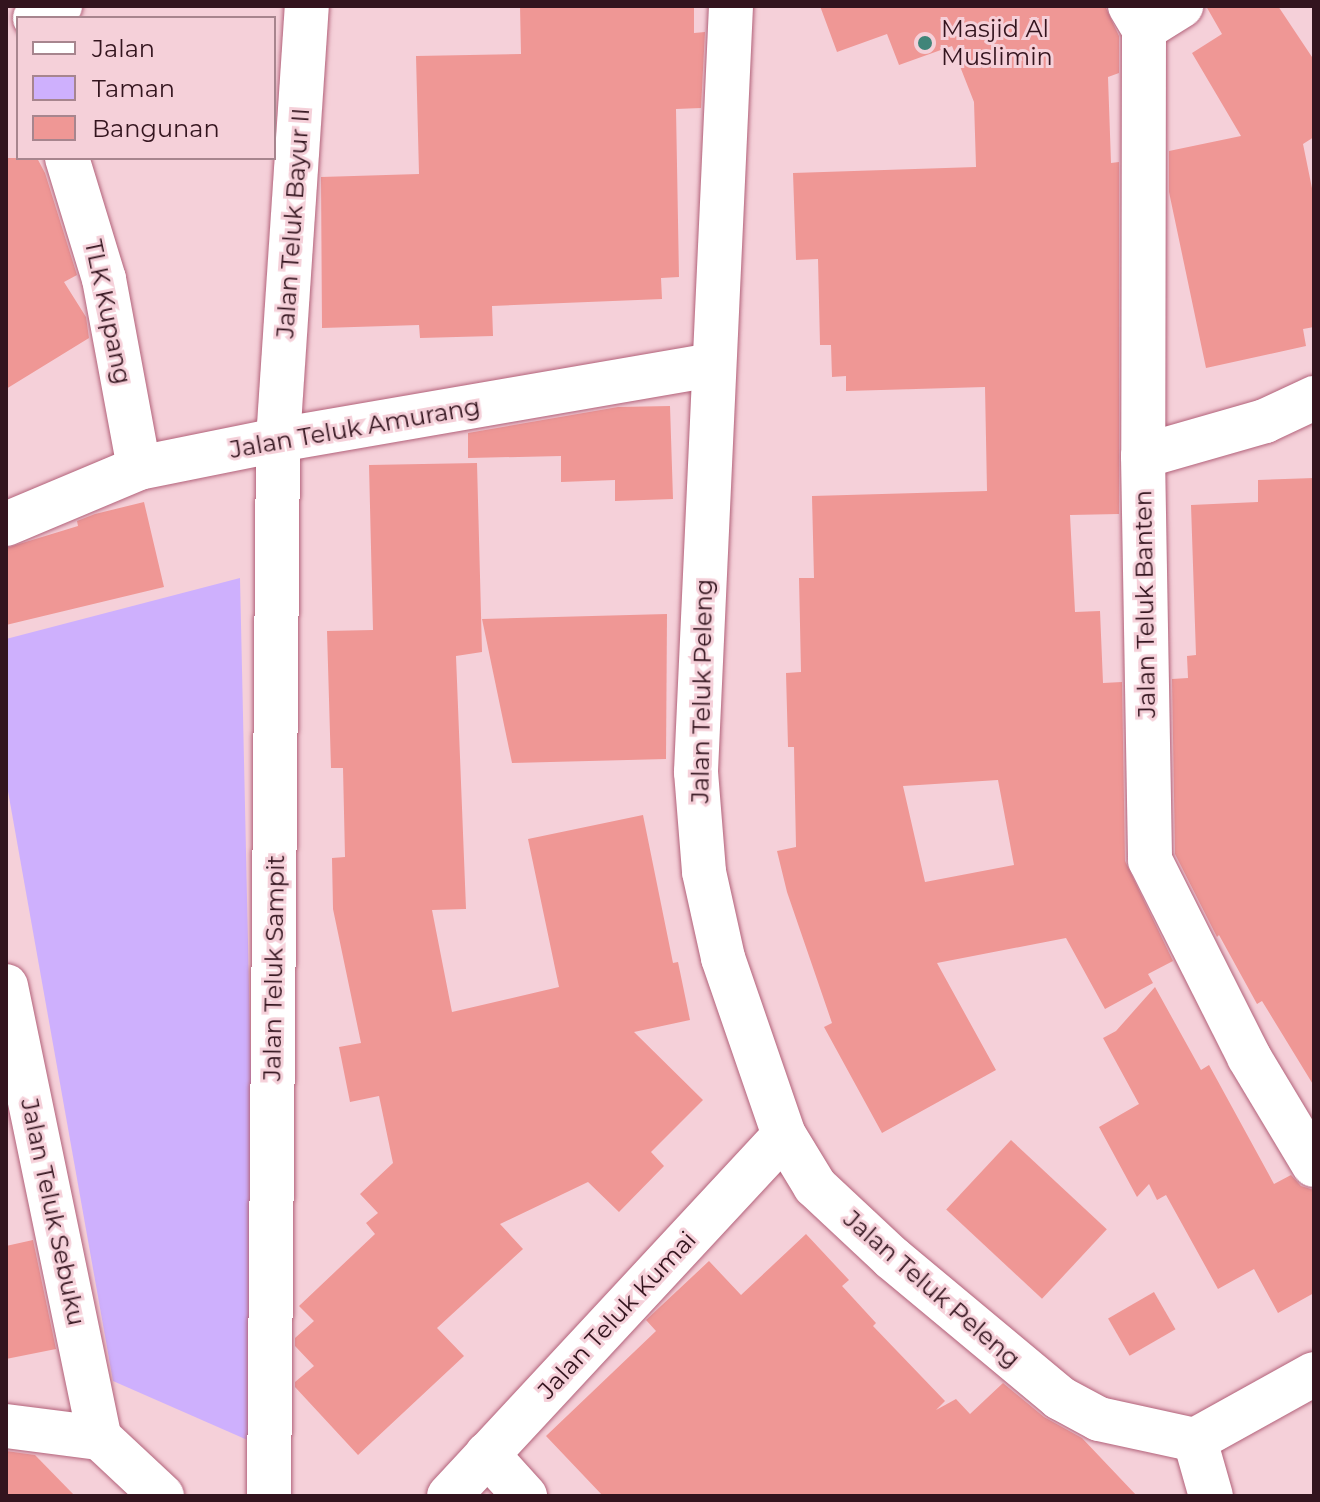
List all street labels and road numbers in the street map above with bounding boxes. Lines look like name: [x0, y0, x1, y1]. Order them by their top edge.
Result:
street label: Jalan Teluk Bayur II: [271, 107, 315, 339]
street label: TLK Kupang: [79, 237, 137, 387]
street label: Jalan Teluk Amurang: [228, 392, 482, 464]
street label: Jalan Teluk Banten: [1129, 490, 1161, 718]
street label: Jalan Teluk Peleng: [686, 579, 718, 803]
street label: Jalan Teluk Sampit: [258, 855, 290, 1081]
street label: Jalan Teluk Sebuku: [15, 1096, 91, 1328]
street label: Jalan Teluk Peleng: [838, 1204, 1026, 1374]
street label: Jalan Teluk Kumai: [532, 1225, 702, 1405]

